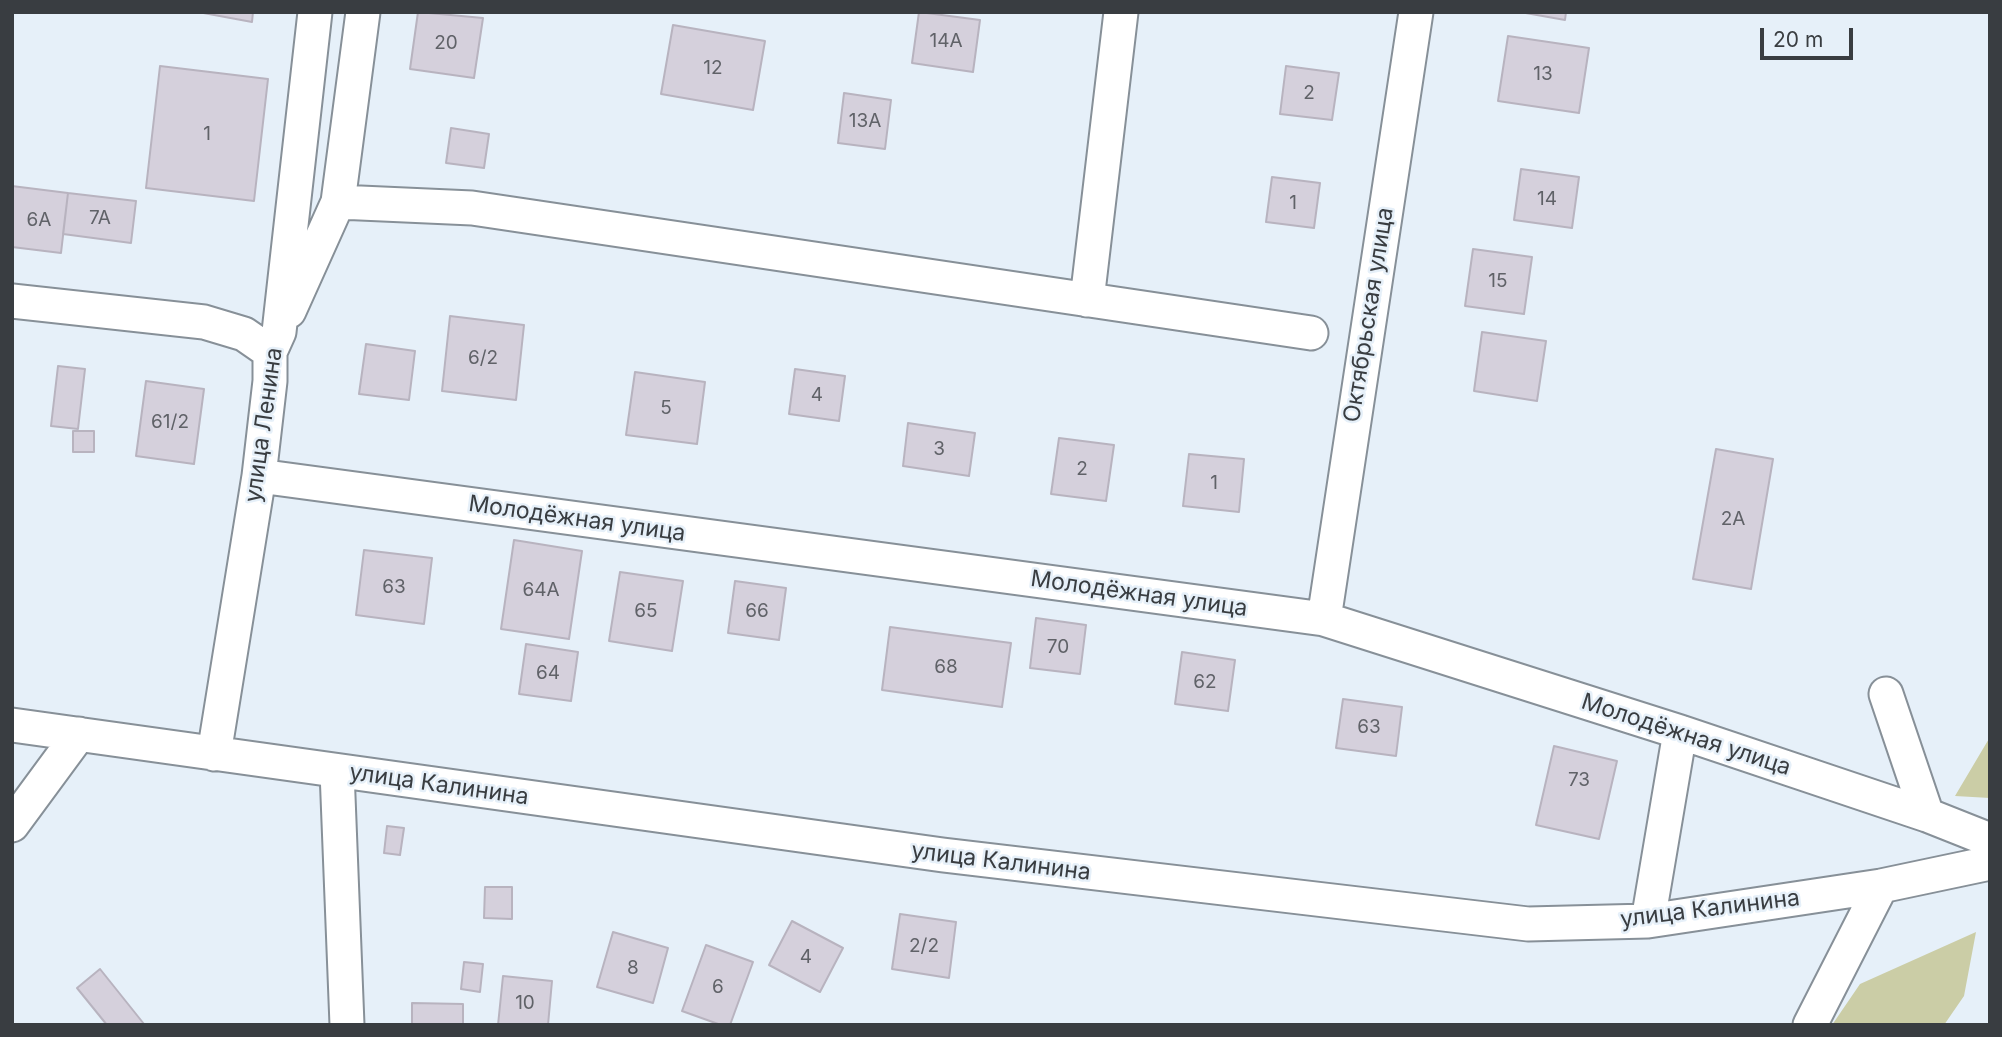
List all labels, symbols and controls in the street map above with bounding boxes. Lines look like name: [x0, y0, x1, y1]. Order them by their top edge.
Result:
scale bar: [1764, 14, 1857, 58]
text: 20 m: [1773, 27, 1823, 52]
house number: 14А: [929, 30, 963, 52]
house number: 20: [434, 32, 458, 54]
house number: 12: [703, 57, 723, 79]
house number: 13: [1533, 63, 1553, 85]
house number: 2: [1303, 82, 1315, 104]
house number: 13А: [849, 110, 881, 132]
house number: 1: [203, 123, 211, 145]
house number: 14: [1537, 188, 1557, 210]
house number: 1: [1289, 192, 1297, 214]
street label: Октябрьская улица: [1338, 206, 1400, 424]
house number: 7А: [89, 207, 111, 229]
house number: 6А: [27, 209, 51, 231]
house number: 15: [1488, 270, 1508, 292]
street label: улица Ленина: [239, 346, 289, 504]
house number: 6/2: [468, 347, 498, 369]
house number: 4: [811, 384, 823, 406]
house number: 5: [660, 397, 672, 419]
house number: 61/2: [151, 411, 189, 433]
house number: 3: [933, 438, 945, 460]
house number: 2: [1076, 458, 1088, 480]
house number: 1: [1210, 472, 1218, 494]
street label: Молодёжная улица: [467, 490, 687, 548]
house number: 2А: [1721, 508, 1745, 530]
street label: Молодёжная улица: [1029, 565, 1249, 623]
house number: 63: [382, 576, 406, 598]
house number: 64А: [522, 579, 560, 601]
house number: 65: [634, 600, 658, 622]
house number: 66: [745, 600, 769, 622]
house number: 70: [1047, 636, 1069, 658]
house number: 68: [934, 656, 958, 678]
house number: 64: [536, 662, 560, 684]
house number: 62: [1193, 671, 1217, 693]
street label: Молодёжная улица: [1578, 688, 1794, 782]
house number: 63: [1357, 716, 1381, 738]
street label: улица Калинина: [348, 759, 530, 811]
house number: 73: [1568, 769, 1590, 791]
street label: улица Калинина: [910, 837, 1092, 887]
street label: улица Калинина: [1619, 884, 1801, 934]
house number: 2/2: [909, 935, 939, 957]
house number: 4: [800, 946, 812, 968]
house number: 8: [627, 957, 639, 979]
house number: 6: [712, 976, 724, 998]
house number: 10: [515, 992, 535, 1014]

